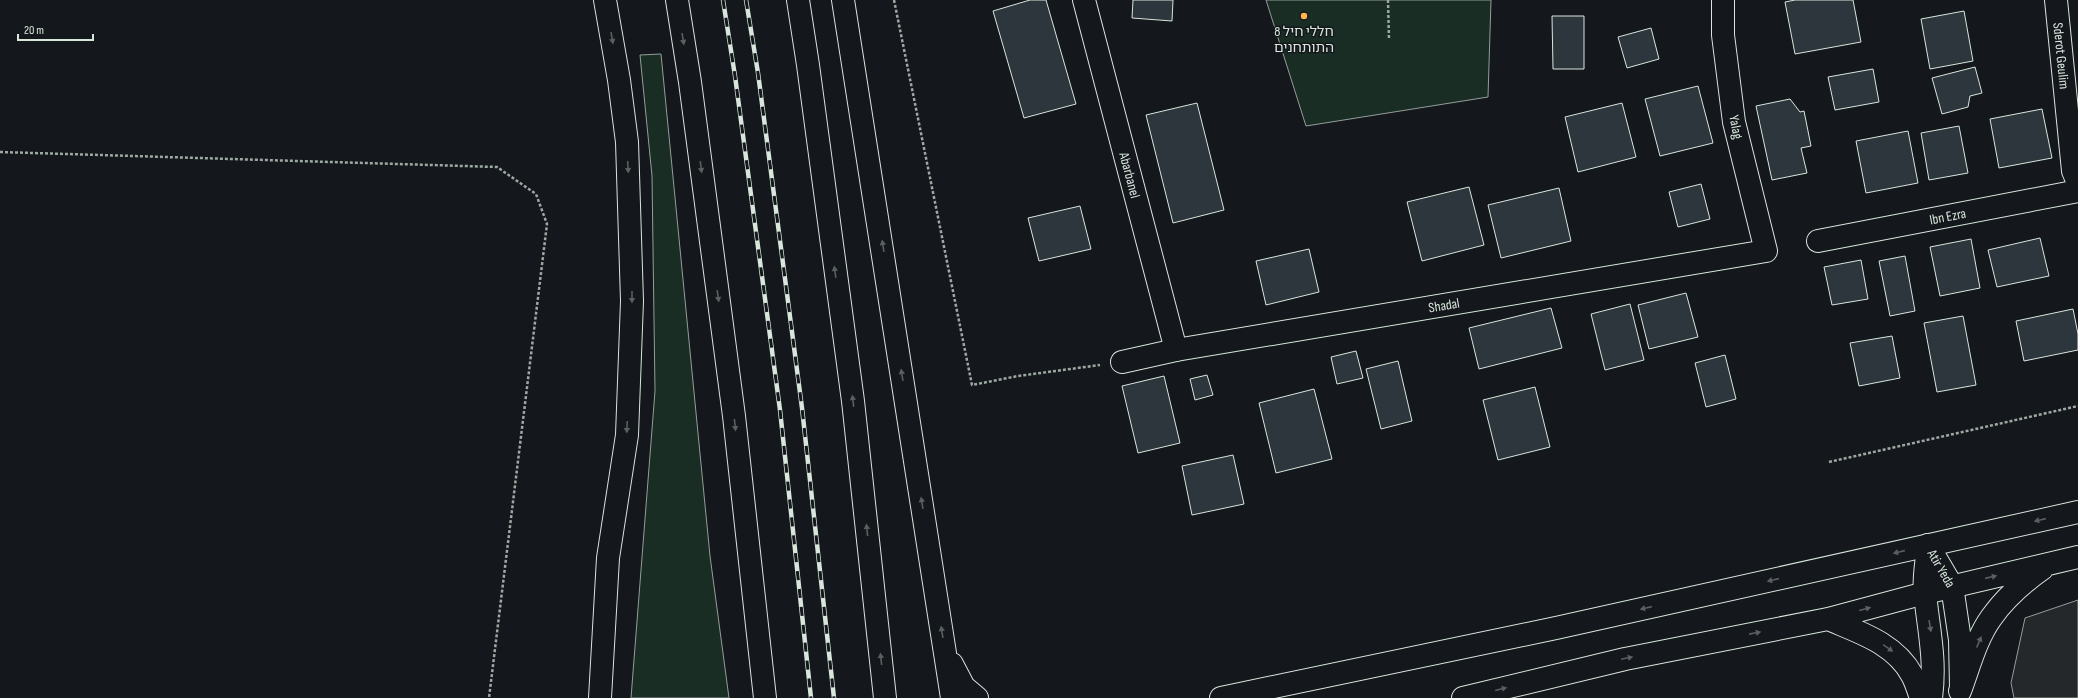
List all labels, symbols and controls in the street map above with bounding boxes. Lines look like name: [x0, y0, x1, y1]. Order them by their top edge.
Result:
marker: 8 חללי חיל התותחנים: [1299, 11, 1309, 21]
scale bar: [18, 16, 93, 42]
street label: Sderot Geulim: [2050, 22, 2073, 90]
text: 20 m: [24, 23, 44, 38]
place label: 8 חללי חיל התותחנים: [1274, 23, 1334, 56]
one-way arrow: [609, 32, 615, 45]
one-way arrow: [680, 32, 686, 45]
street label: Yalag: [1725, 113, 1747, 141]
street label: Abarbanel: [1116, 149, 1144, 200]
one-way arrow: [624, 161, 631, 173]
one-way arrow: [698, 161, 704, 173]
street label: Ibn Ezra: [1928, 204, 1967, 228]
one-way arrow: [879, 240, 885, 252]
one-way arrow: [832, 266, 838, 278]
one-way arrow: [715, 290, 721, 302]
one-way arrow: [628, 291, 635, 303]
street label: Shadal: [1427, 294, 1461, 316]
one-way arrow: [899, 369, 905, 381]
one-way arrow: [849, 395, 856, 407]
one-way arrow: [732, 419, 739, 431]
one-way arrow: [624, 421, 630, 434]
one-way arrow: [919, 497, 925, 509]
one-way arrow: [2034, 518, 2046, 524]
one-way arrow: [864, 524, 870, 536]
street label: Atir Yeda: [1923, 545, 1959, 590]
one-way arrow: [1893, 549, 1906, 555]
one-way arrow: [1985, 574, 1997, 580]
one-way arrow: [1766, 577, 1779, 583]
one-way arrow: [1639, 606, 1652, 612]
one-way arrow: [1859, 606, 1871, 612]
one-way arrow: [1927, 620, 1933, 632]
one-way arrow: [939, 626, 945, 638]
one-way arrow: [1749, 630, 1761, 636]
one-way arrow: [1977, 635, 1983, 647]
one-way arrow: [1883, 644, 1893, 652]
one-way arrow: [878, 653, 885, 665]
one-way arrow: [1621, 655, 1634, 661]
one-way arrow: [1495, 685, 1507, 691]

